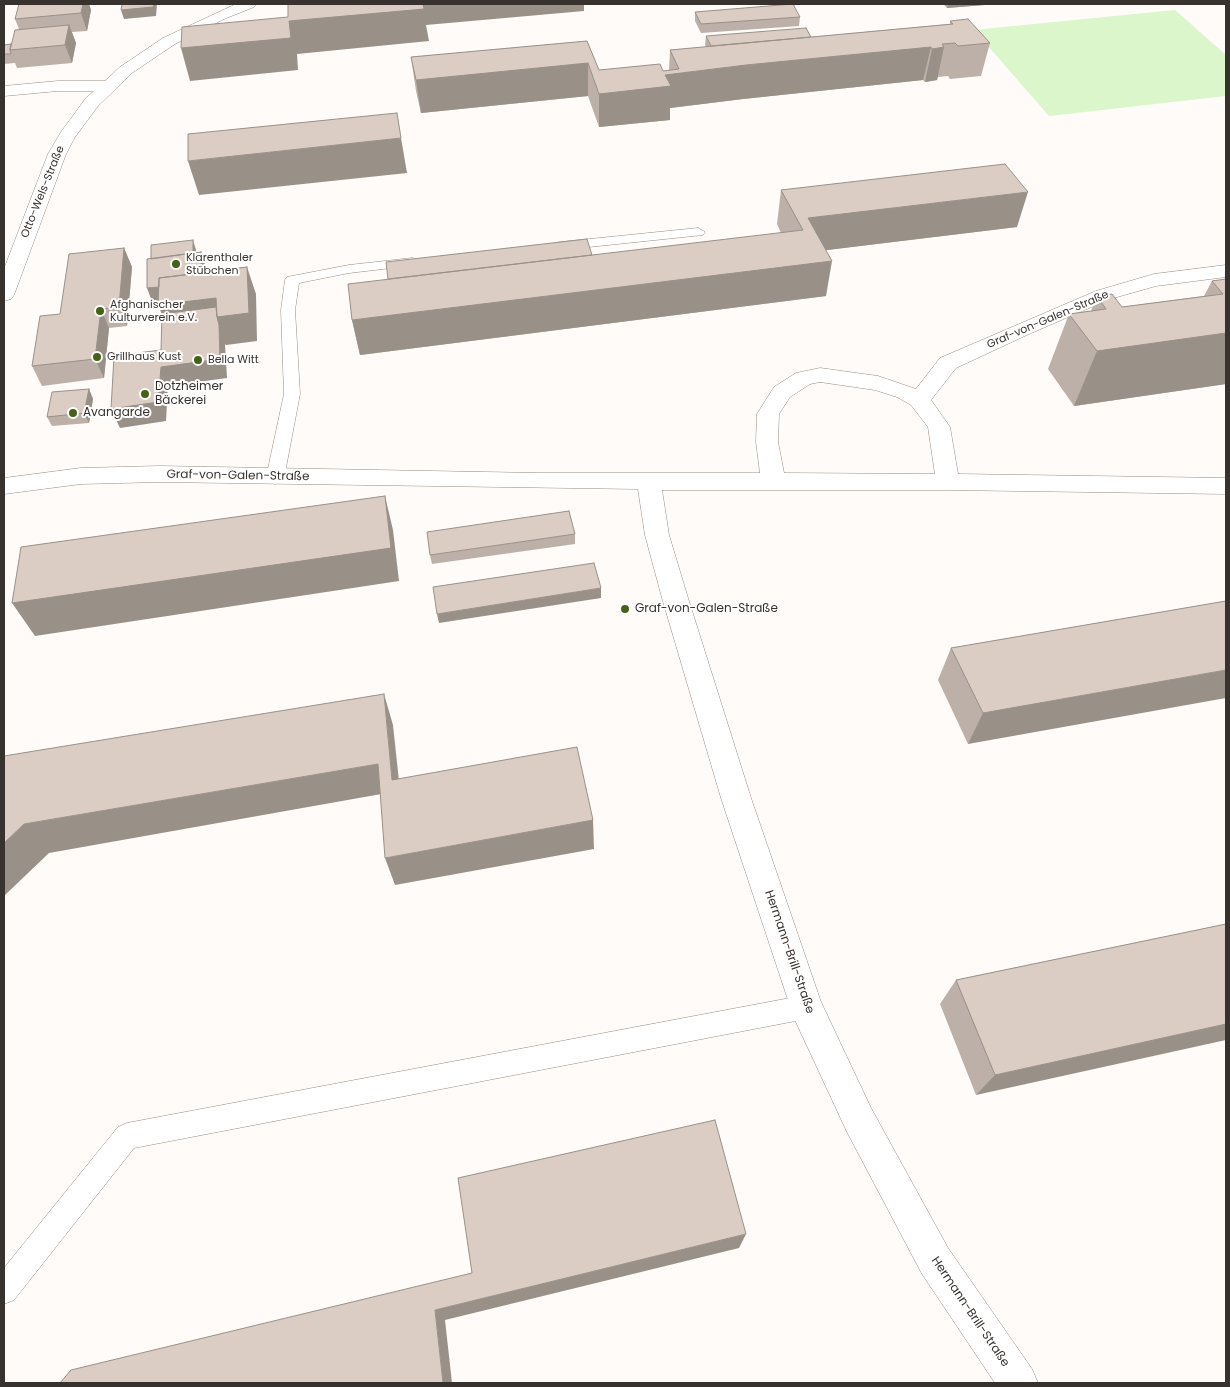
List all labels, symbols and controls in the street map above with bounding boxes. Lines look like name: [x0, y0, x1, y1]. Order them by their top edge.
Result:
street label: Otto-Wels-Straße: [19, 144, 67, 240]
place label: Klarenthaler Stübchen: [186, 251, 253, 277]
marker: Klarenthaler Stübchen: [170, 258, 182, 270]
street label: Graf-von-Galen-Straße: [985, 288, 1111, 352]
place label: Afghanischer Kulturverein e.V.: [110, 298, 197, 324]
marker: Afghanischer Kulturverein e.V.: [94, 305, 106, 317]
place label: Grillhaus Kust: [107, 350, 181, 364]
marker: Grillhaus Kust: [91, 351, 103, 363]
place label: Bella Witt: [208, 353, 259, 367]
marker: Bella Witt: [192, 354, 204, 366]
place label: Dotzheimer Bäckerei: [155, 380, 223, 408]
marker: Dotzheimer Bäckerei: [139, 388, 151, 400]
place label: Avangarde: [83, 406, 150, 420]
marker: Avangarde: [67, 407, 79, 419]
street label: Graf-von-Galen-Straße: [166, 468, 310, 484]
place label: Graf-von-Galen-Straße: [635, 602, 778, 616]
marker: Graf-von-Galen-Straße: [619, 603, 631, 615]
street label: Hermann-Brill-Straße: [761, 888, 817, 1016]
street label: Hermann-Brill-Straße: [928, 1254, 1012, 1370]

